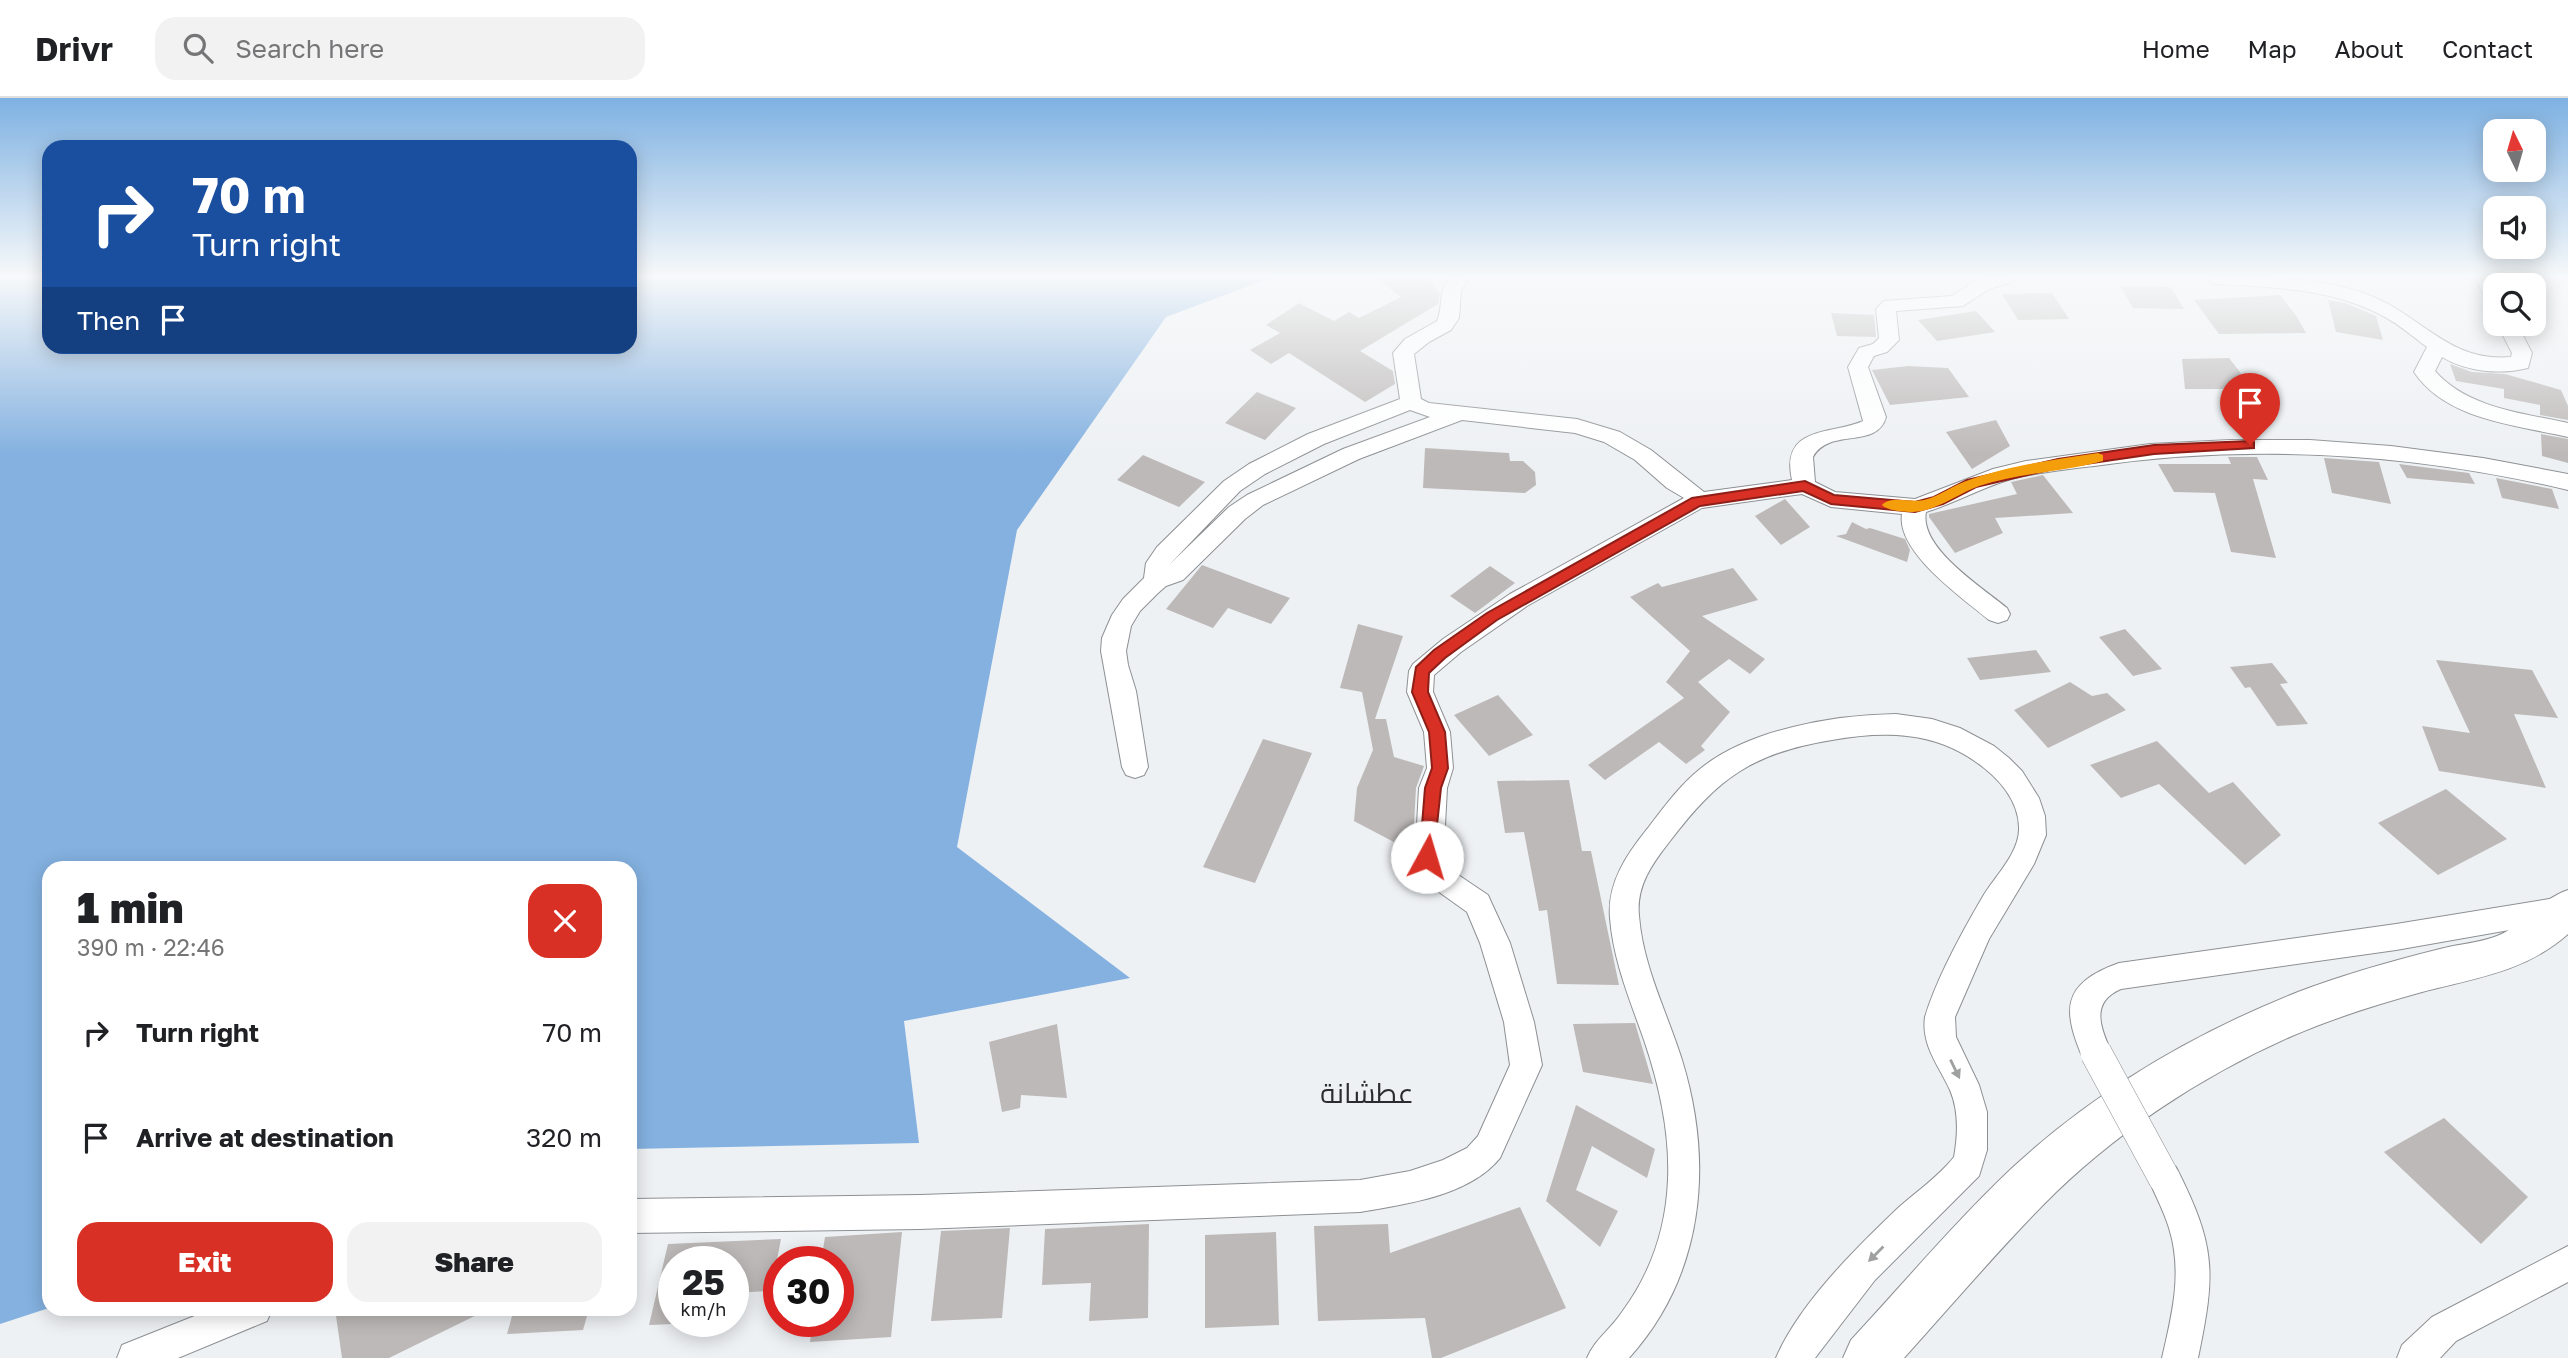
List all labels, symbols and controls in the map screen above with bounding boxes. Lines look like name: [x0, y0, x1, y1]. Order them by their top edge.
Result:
search box: [155, 17, 645, 80]
text: Drivr: [35, 29, 113, 68]
icon: search: [179, 29, 217, 67]
text: Search here: [235, 33, 384, 64]
text: Home: [2142, 34, 2210, 63]
text: Map: [2248, 34, 2297, 63]
text: About: [2335, 34, 2404, 63]
text: Contact: [2442, 34, 2533, 63]
north arrow: [2483, 119, 2546, 182]
map controls: [2483, 119, 2546, 336]
text: 70 m: [192, 165, 306, 224]
icon: right: [77, 168, 168, 259]
button: sound: [2483, 196, 2546, 259]
text: Turn right: [192, 225, 341, 263]
button: search: [2483, 273, 2546, 336]
icon: arrive: [154, 301, 192, 339]
text: Then: [77, 305, 140, 336]
pin: [2220, 373, 2280, 445]
icon: arrive: [2231, 384, 2269, 422]
position arrow: [1390, 820, 1464, 894]
text: 1 min: [77, 882, 184, 932]
button: close: [528, 884, 602, 958]
text: 390 m · 22:46: [77, 933, 225, 961]
icon: right: [77, 1014, 115, 1052]
text: Turn right: [136, 1017, 259, 1048]
text: 70 m: [543, 1017, 602, 1048]
one-way arrow: [1949, 1059, 1961, 1079]
district label: عطشانة: [1320, 1076, 1414, 1109]
icon: arrive: [77, 1119, 115, 1157]
text: Arrive at destination: [136, 1122, 394, 1153]
text: 320 m: [526, 1122, 602, 1153]
button: Exit: [77, 1222, 333, 1302]
button: Share: [347, 1222, 602, 1302]
one-way arrow: [1868, 1245, 1885, 1262]
speed limit sign: 30: [763, 1246, 854, 1337]
text: 25: [682, 1261, 725, 1303]
text: km/h: [681, 1298, 726, 1320]

